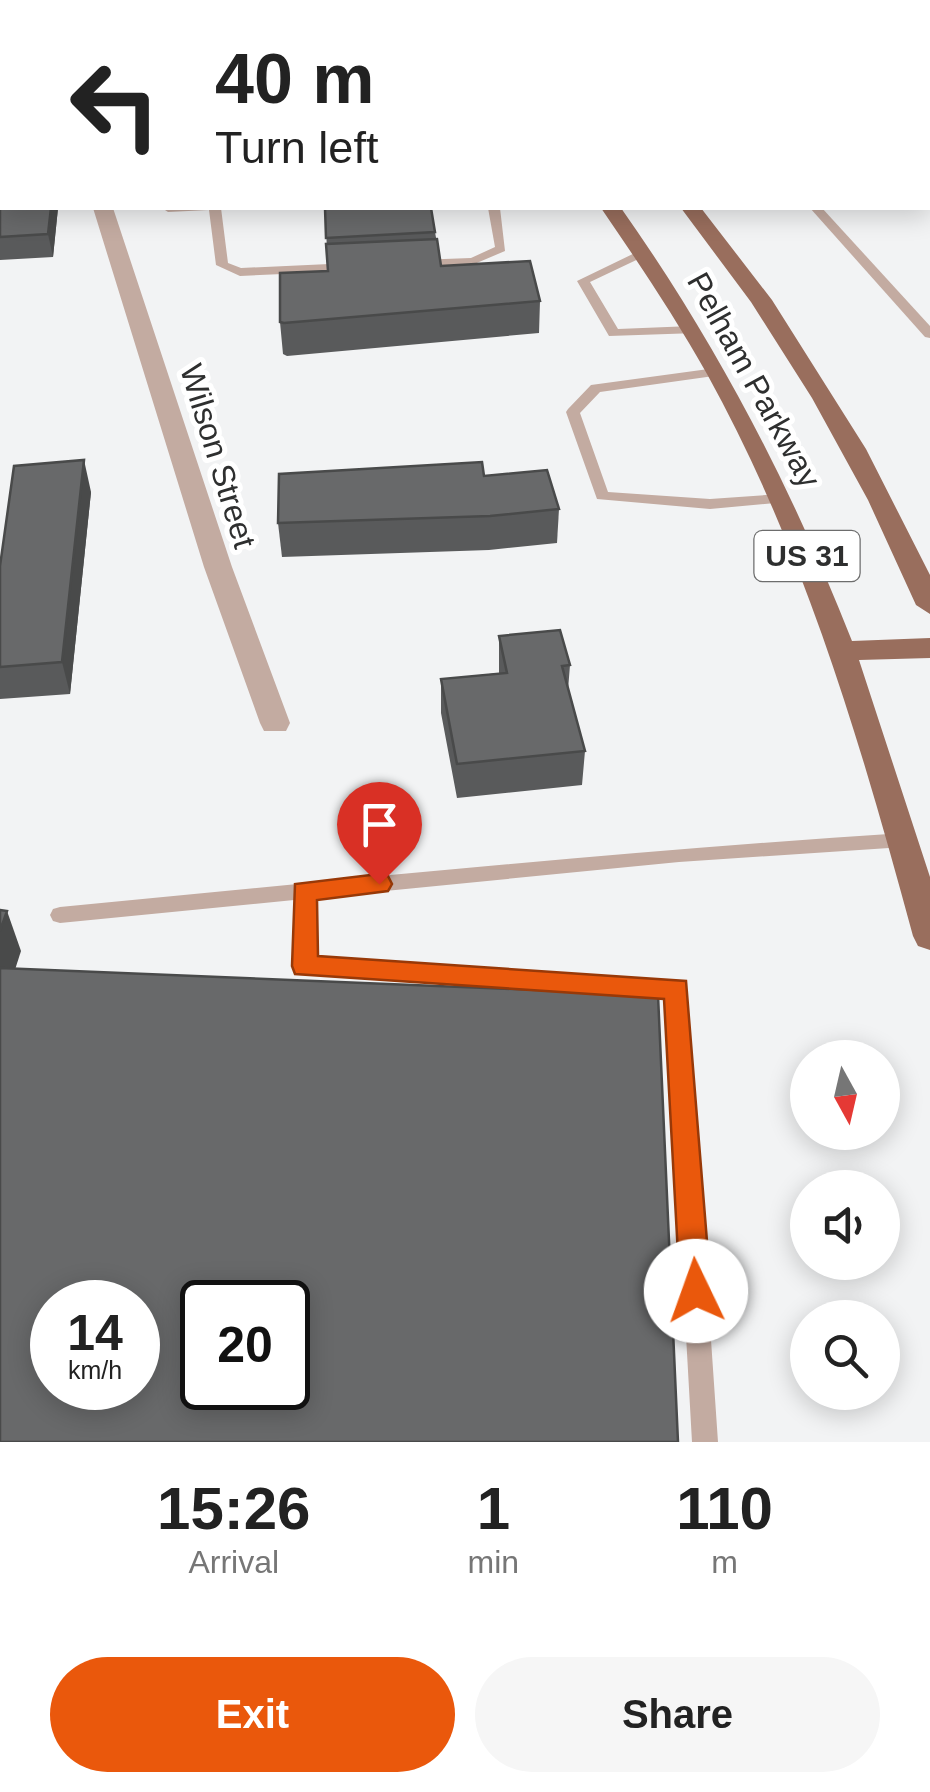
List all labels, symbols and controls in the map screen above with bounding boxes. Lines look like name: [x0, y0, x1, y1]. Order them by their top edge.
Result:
icon: left: [50, 40, 180, 170]
text: 40 m: [215, 40, 375, 118]
text: Turn left: [215, 122, 378, 173]
street label: Pelham Parkway: [680, 266, 828, 494]
street label: Wilson Street: [173, 360, 263, 552]
road number: US 31: [754, 531, 860, 581]
pin: [337, 782, 422, 885]
icon: arrive: [352, 797, 407, 852]
north arrow: [790, 1040, 900, 1150]
map controls: [790, 1040, 900, 1410]
button: sound: [790, 1170, 900, 1280]
position arrow: [644, 1239, 748, 1343]
speed limit sign: 20: [180, 1280, 310, 1410]
button: search: [790, 1300, 900, 1410]
text: 14: [67, 1305, 123, 1361]
text: km/h: [68, 1356, 122, 1384]
text: 15:26: [157, 1475, 311, 1542]
text: 1: [477, 1475, 510, 1542]
text: 110: [676, 1475, 773, 1542]
text: Arrival: [188, 1544, 279, 1580]
text: min: [468, 1544, 519, 1580]
text: m: [711, 1544, 738, 1580]
button: Exit: [50, 1657, 455, 1772]
button: Share: [475, 1657, 880, 1772]

